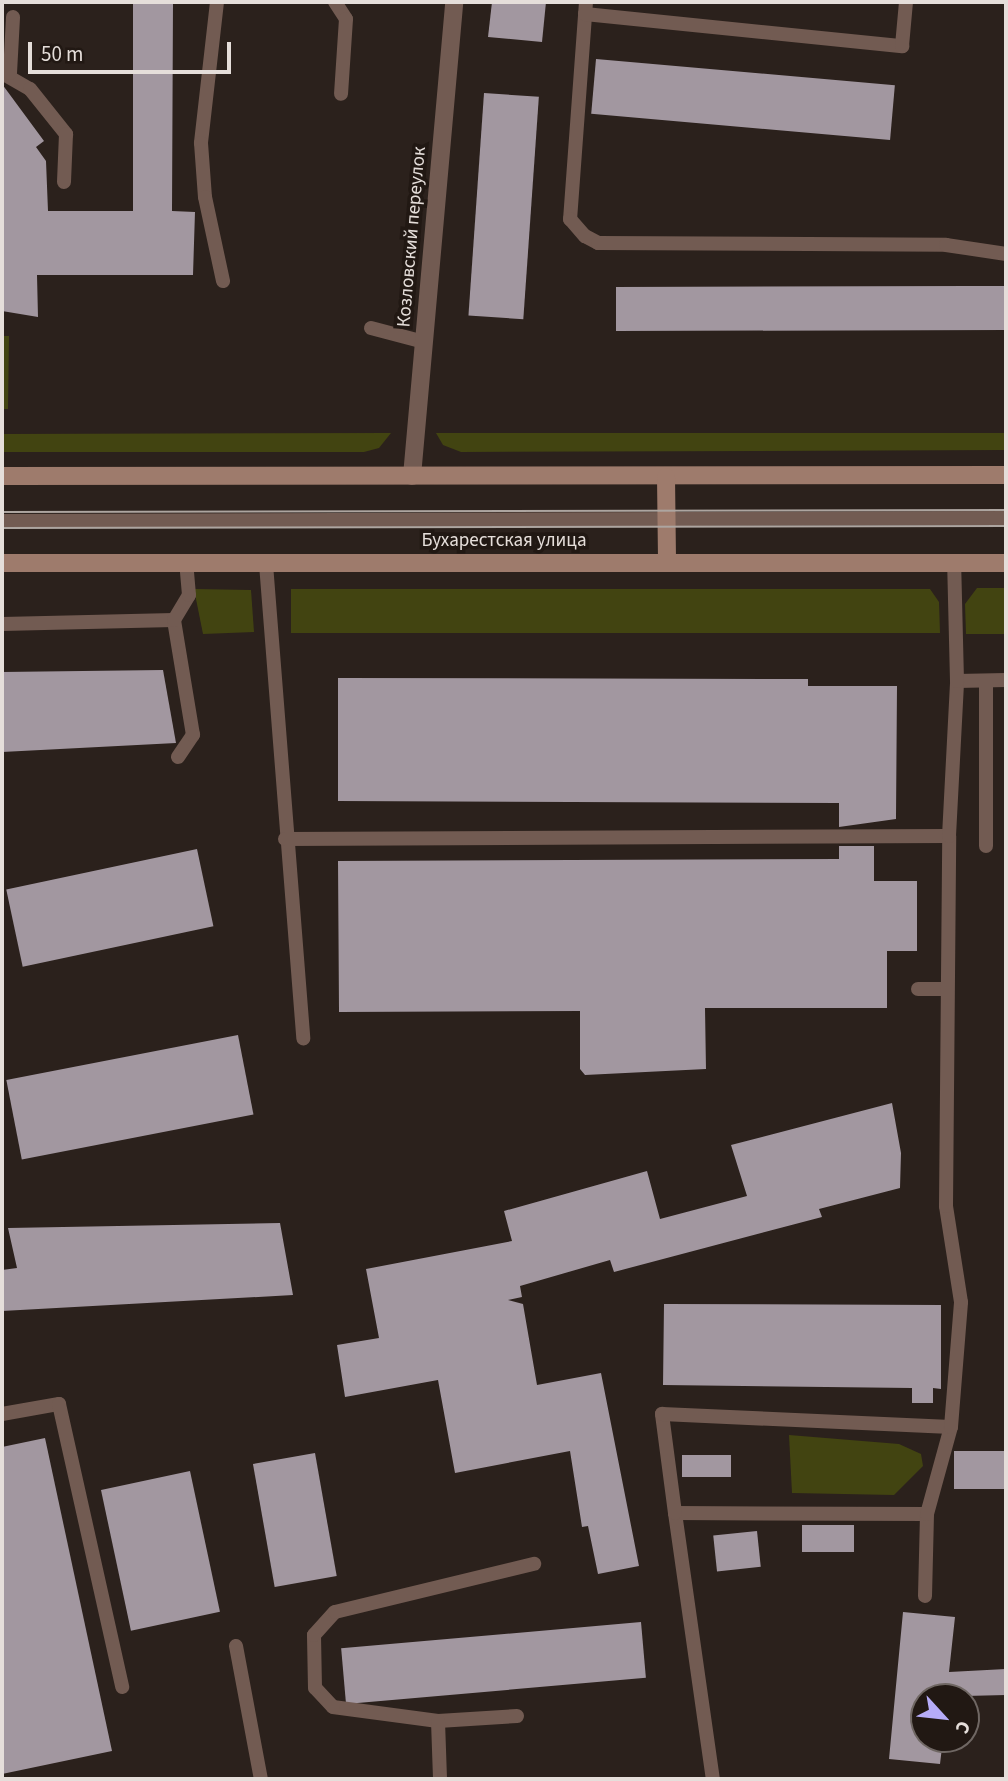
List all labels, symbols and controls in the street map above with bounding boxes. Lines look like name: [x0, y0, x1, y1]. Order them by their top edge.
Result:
scale bar: [32, 28, 234, 72]
text: 50 m: [41, 39, 83, 69]
street label: Козловский переулок: [393, 146, 431, 328]
street label: Бухарестская улица: [421, 530, 587, 552]
north arrow: [910, 1683, 980, 1753]
text: С: [948, 1716, 977, 1738]

